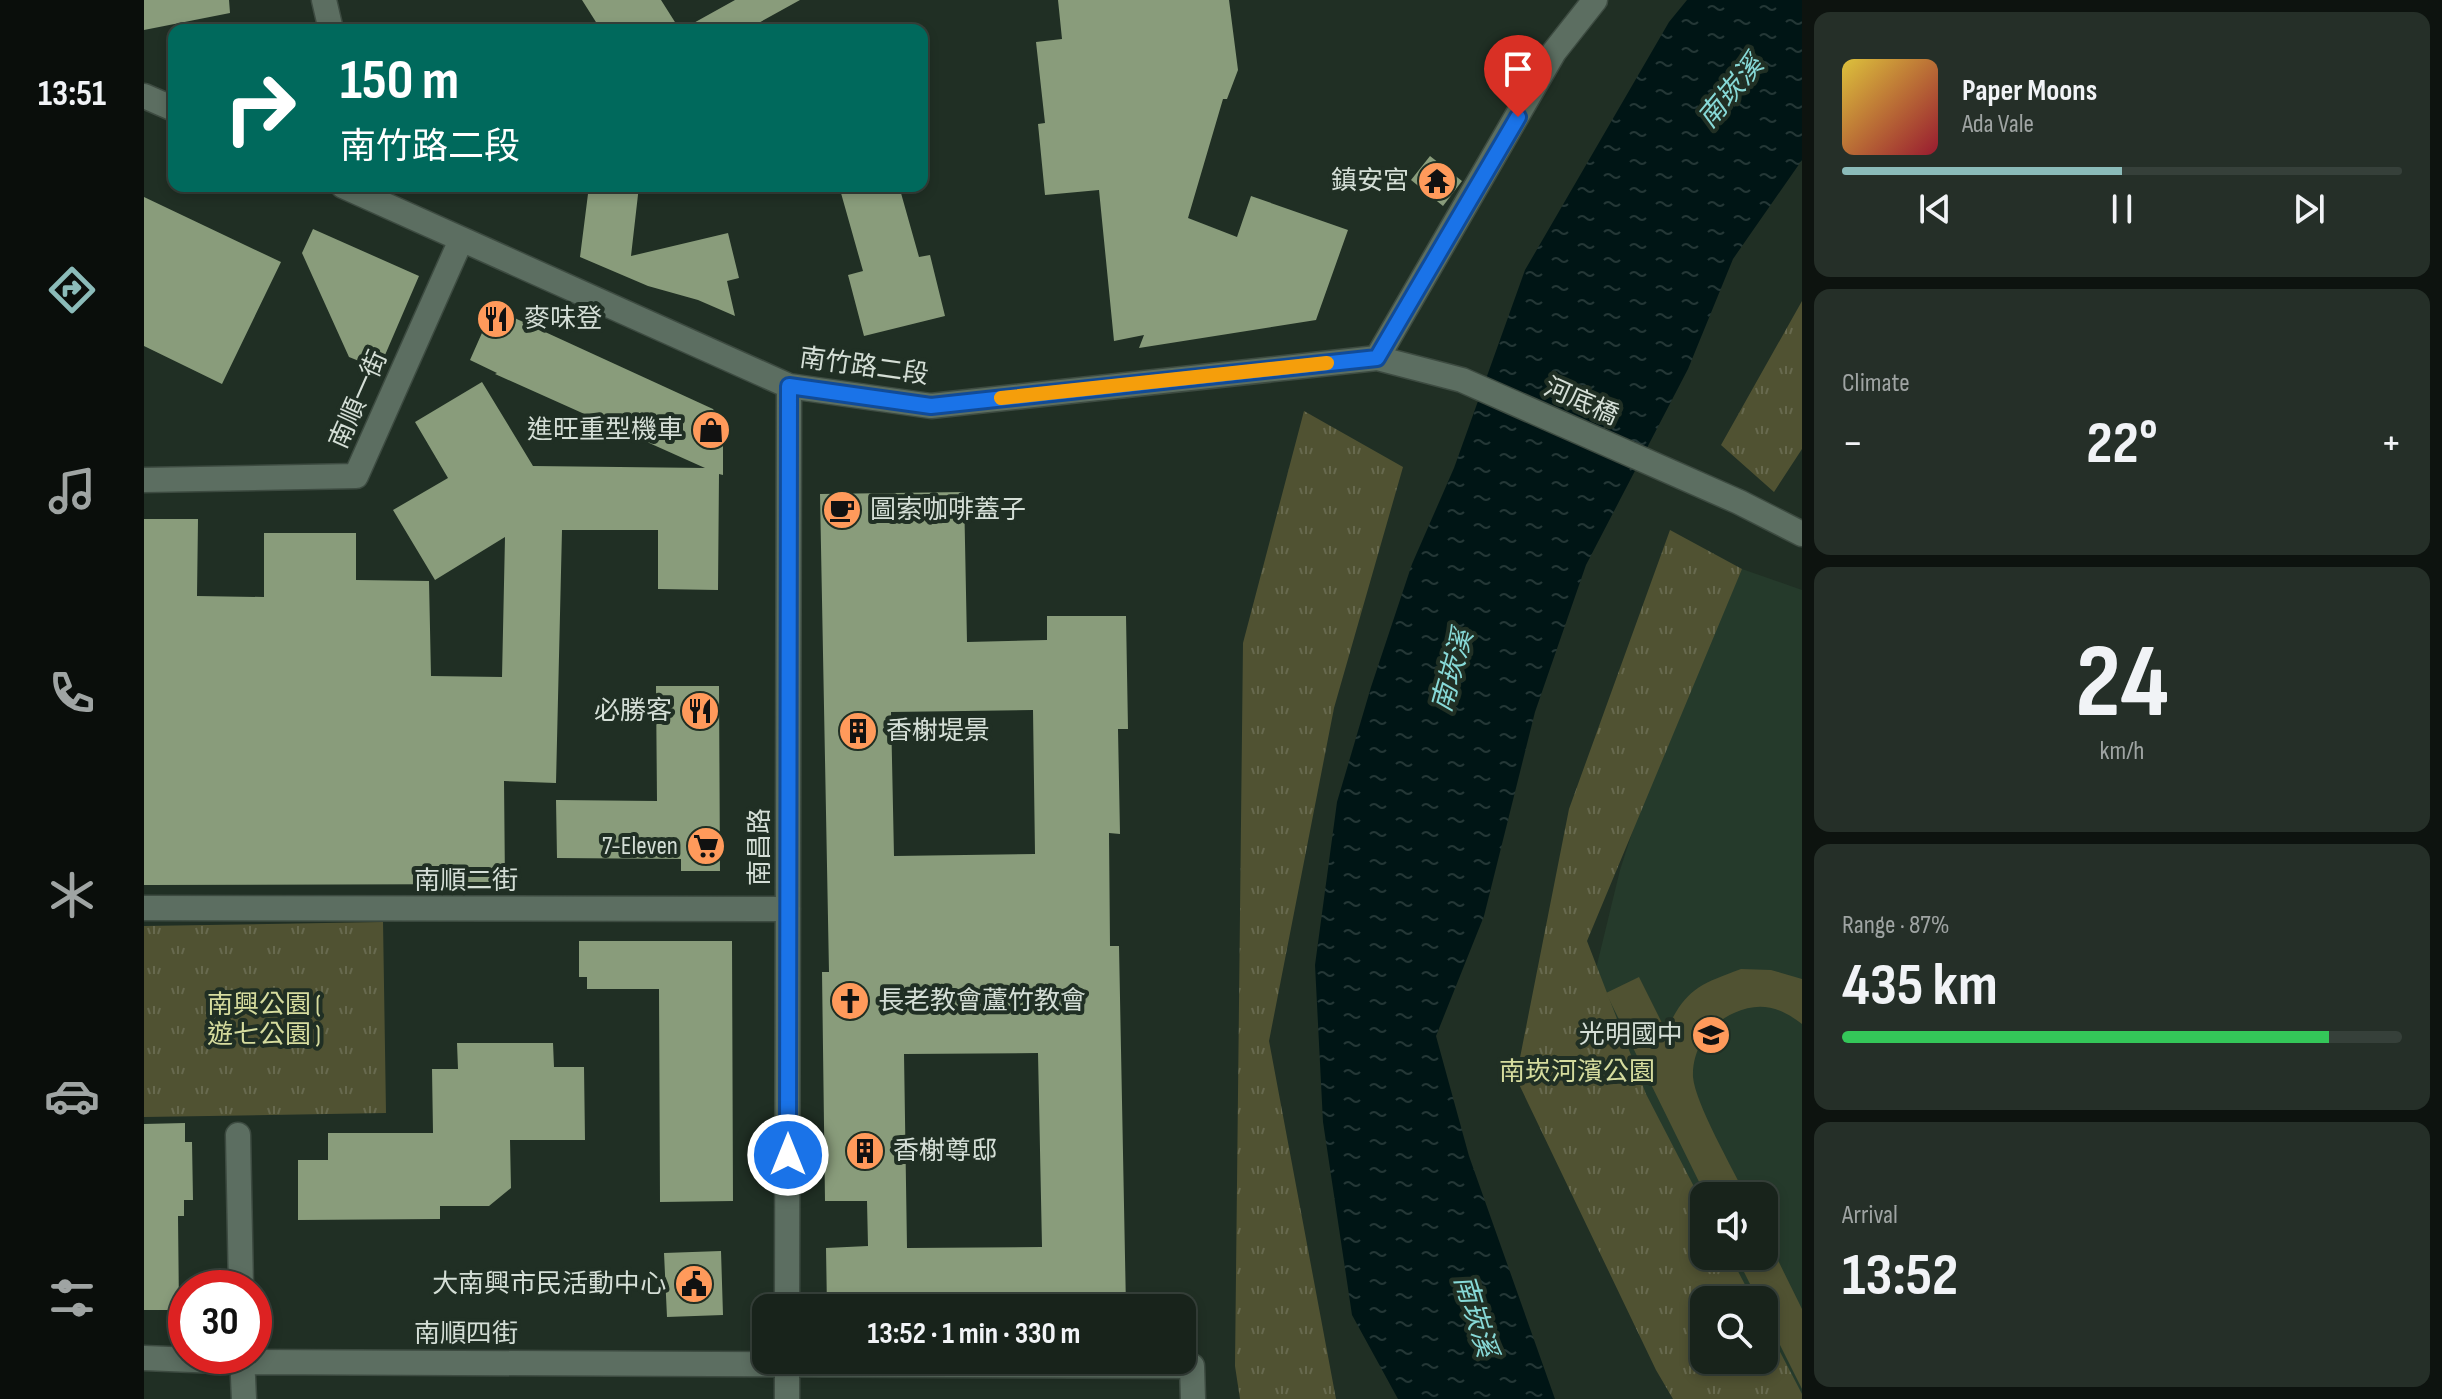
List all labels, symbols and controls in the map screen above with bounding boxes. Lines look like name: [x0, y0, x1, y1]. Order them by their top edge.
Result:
pin: [1484, 35, 1552, 117]
water label: 南崁溪: [1691, 46, 1773, 135]
icon: arrive: [1496, 47, 1540, 91]
text: 150 m: [340, 48, 459, 115]
icon: right: [208, 56, 312, 160]
text: 13:51: [38, 73, 106, 116]
text: Paper Moons: [1962, 73, 2097, 109]
text: Ada Vale: [1962, 109, 2034, 140]
text: 南竹路二段: [340, 126, 520, 169]
temple icon: 鎮安宮: [1416, 160, 1458, 202]
place label: 鎮安宮: [1331, 166, 1409, 197]
icon: previous: [1913, 187, 1957, 231]
icon: pause: [2100, 187, 2144, 231]
icon: next: [2287, 187, 2331, 231]
icon: directions: [44, 262, 100, 318]
restaurant icon: 麥味登: [475, 298, 517, 340]
place label: 麥味登: [524, 304, 602, 335]
street label: 南竹路二段: [797, 343, 931, 391]
street label: 南順一街: [324, 346, 394, 454]
text: Climate: [1842, 368, 1910, 399]
street label: 河底橋: [1539, 372, 1623, 432]
text: 22°: [2086, 408, 2158, 480]
shop icon: 進旺重型機車: [690, 409, 732, 451]
place label: 進旺重型機車: [527, 415, 683, 446]
text: −: [1842, 417, 1864, 470]
text: +: [2380, 417, 2402, 470]
icon: music: [44, 463, 100, 519]
cafe icon: 圖索咖啡蓋子: [821, 489, 863, 531]
place label: 圖索咖啡蓋子: [870, 495, 1026, 526]
text: 24: [2075, 621, 2169, 746]
water label: 南崁溪: [1426, 622, 1482, 716]
icon: phone: [44, 665, 100, 721]
restaurant icon: 必勝客: [679, 690, 721, 732]
place label: 必勝客: [594, 696, 672, 727]
building icon: 香榭堤景: [837, 710, 879, 752]
place label: 香榭堤景: [886, 716, 990, 747]
text: km/h: [2100, 736, 2144, 767]
street label: 南昌路: [745, 808, 776, 886]
supermarket icon: 7-Eleven: [685, 825, 727, 867]
place label: 7-Eleven: [602, 831, 678, 862]
street label: 南順二街: [414, 866, 518, 897]
icon: climate: [44, 867, 100, 923]
text: Range · 87%: [1842, 910, 1949, 941]
text: 435 km: [1842, 950, 1998, 1022]
church icon: 長老教會蘆竹教會: [829, 980, 871, 1022]
place label: 長老教會蘆竹教會: [878, 986, 1086, 1017]
park label: 南興公園 ( 遊七公園 ): [207, 990, 321, 1051]
school or university icon: 光明國中: [1690, 1014, 1732, 1056]
place label: 光明國中: [1579, 1020, 1683, 1051]
park label: 南崁河濱公園: [1499, 1057, 1655, 1088]
icon: car: [44, 1068, 100, 1124]
position arrow: [746, 1113, 830, 1197]
building icon: 香榭尊邸: [844, 1130, 886, 1172]
place label: 香榭尊邸: [893, 1136, 997, 1167]
map controls: [1690, 1182, 1778, 1374]
button: sound: [1690, 1182, 1778, 1270]
text: Arrival: [1842, 1200, 1898, 1231]
text: 13:52: [1842, 1240, 1958, 1312]
public building icon: 大南興市民活動中心: [673, 1263, 715, 1305]
place label: 大南興市民活動中心: [432, 1269, 666, 1300]
icon: filters: [44, 1270, 100, 1326]
speed limit sign: 30: [168, 1270, 272, 1374]
water label: 南崁溪: [1447, 1271, 1504, 1365]
button: search: [1690, 1286, 1778, 1374]
text: 13:52 · 1 min · 330 m: [868, 1316, 1080, 1352]
street label: 南順四街: [414, 1319, 518, 1350]

